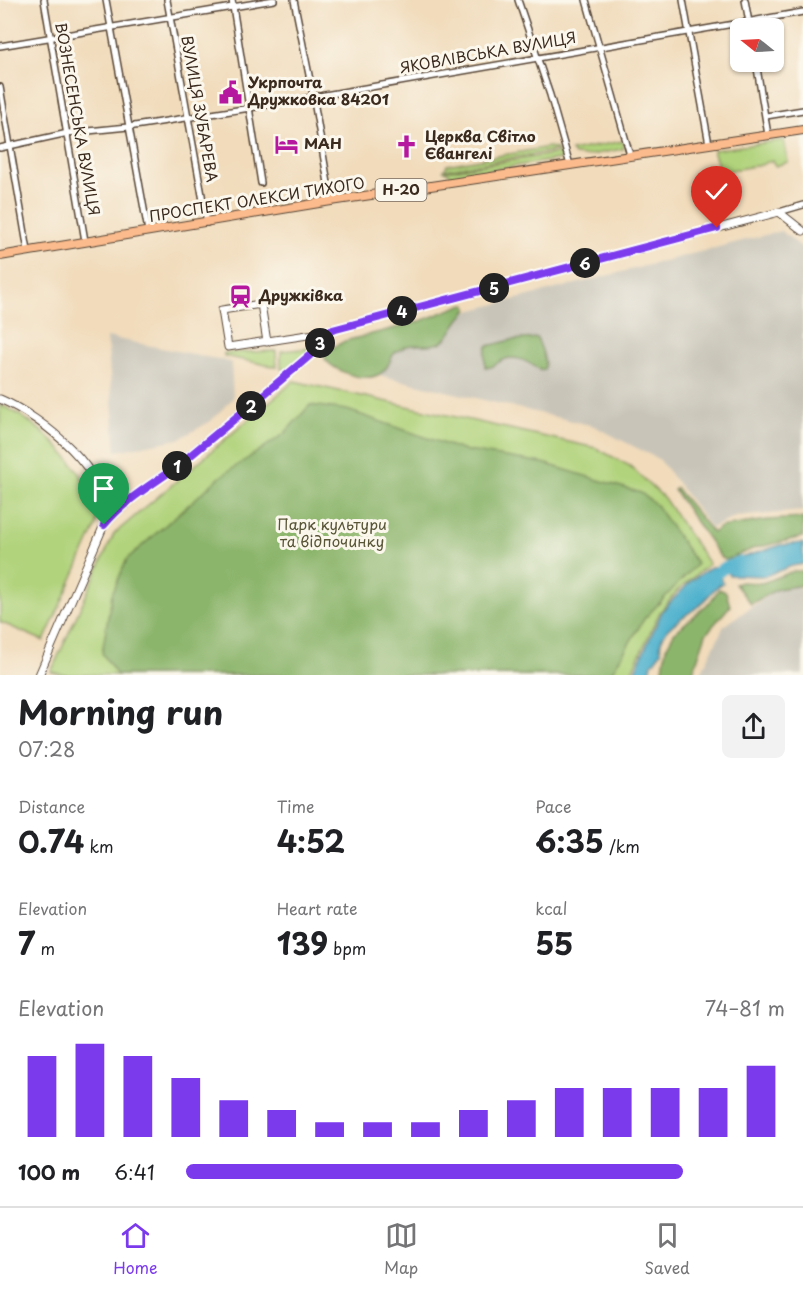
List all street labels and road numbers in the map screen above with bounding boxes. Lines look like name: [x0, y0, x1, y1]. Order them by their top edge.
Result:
street label: ВОЗНЕСЕНСЬКА ВУЛИЦЯ: [50, 20, 107, 217]
street label: ЯКОВЛІВСЬКА ВУЛИЦЯ: [398, 25, 578, 78]
street label: ВУЛИЦЯ ЗУБАРЕВА: [176, 34, 225, 184]
street label: ПРОСПЕКТ ОЛЕКСИ ТИХОГО: [147, 170, 366, 227]
road number: Н-20: [376, 179, 426, 201]

